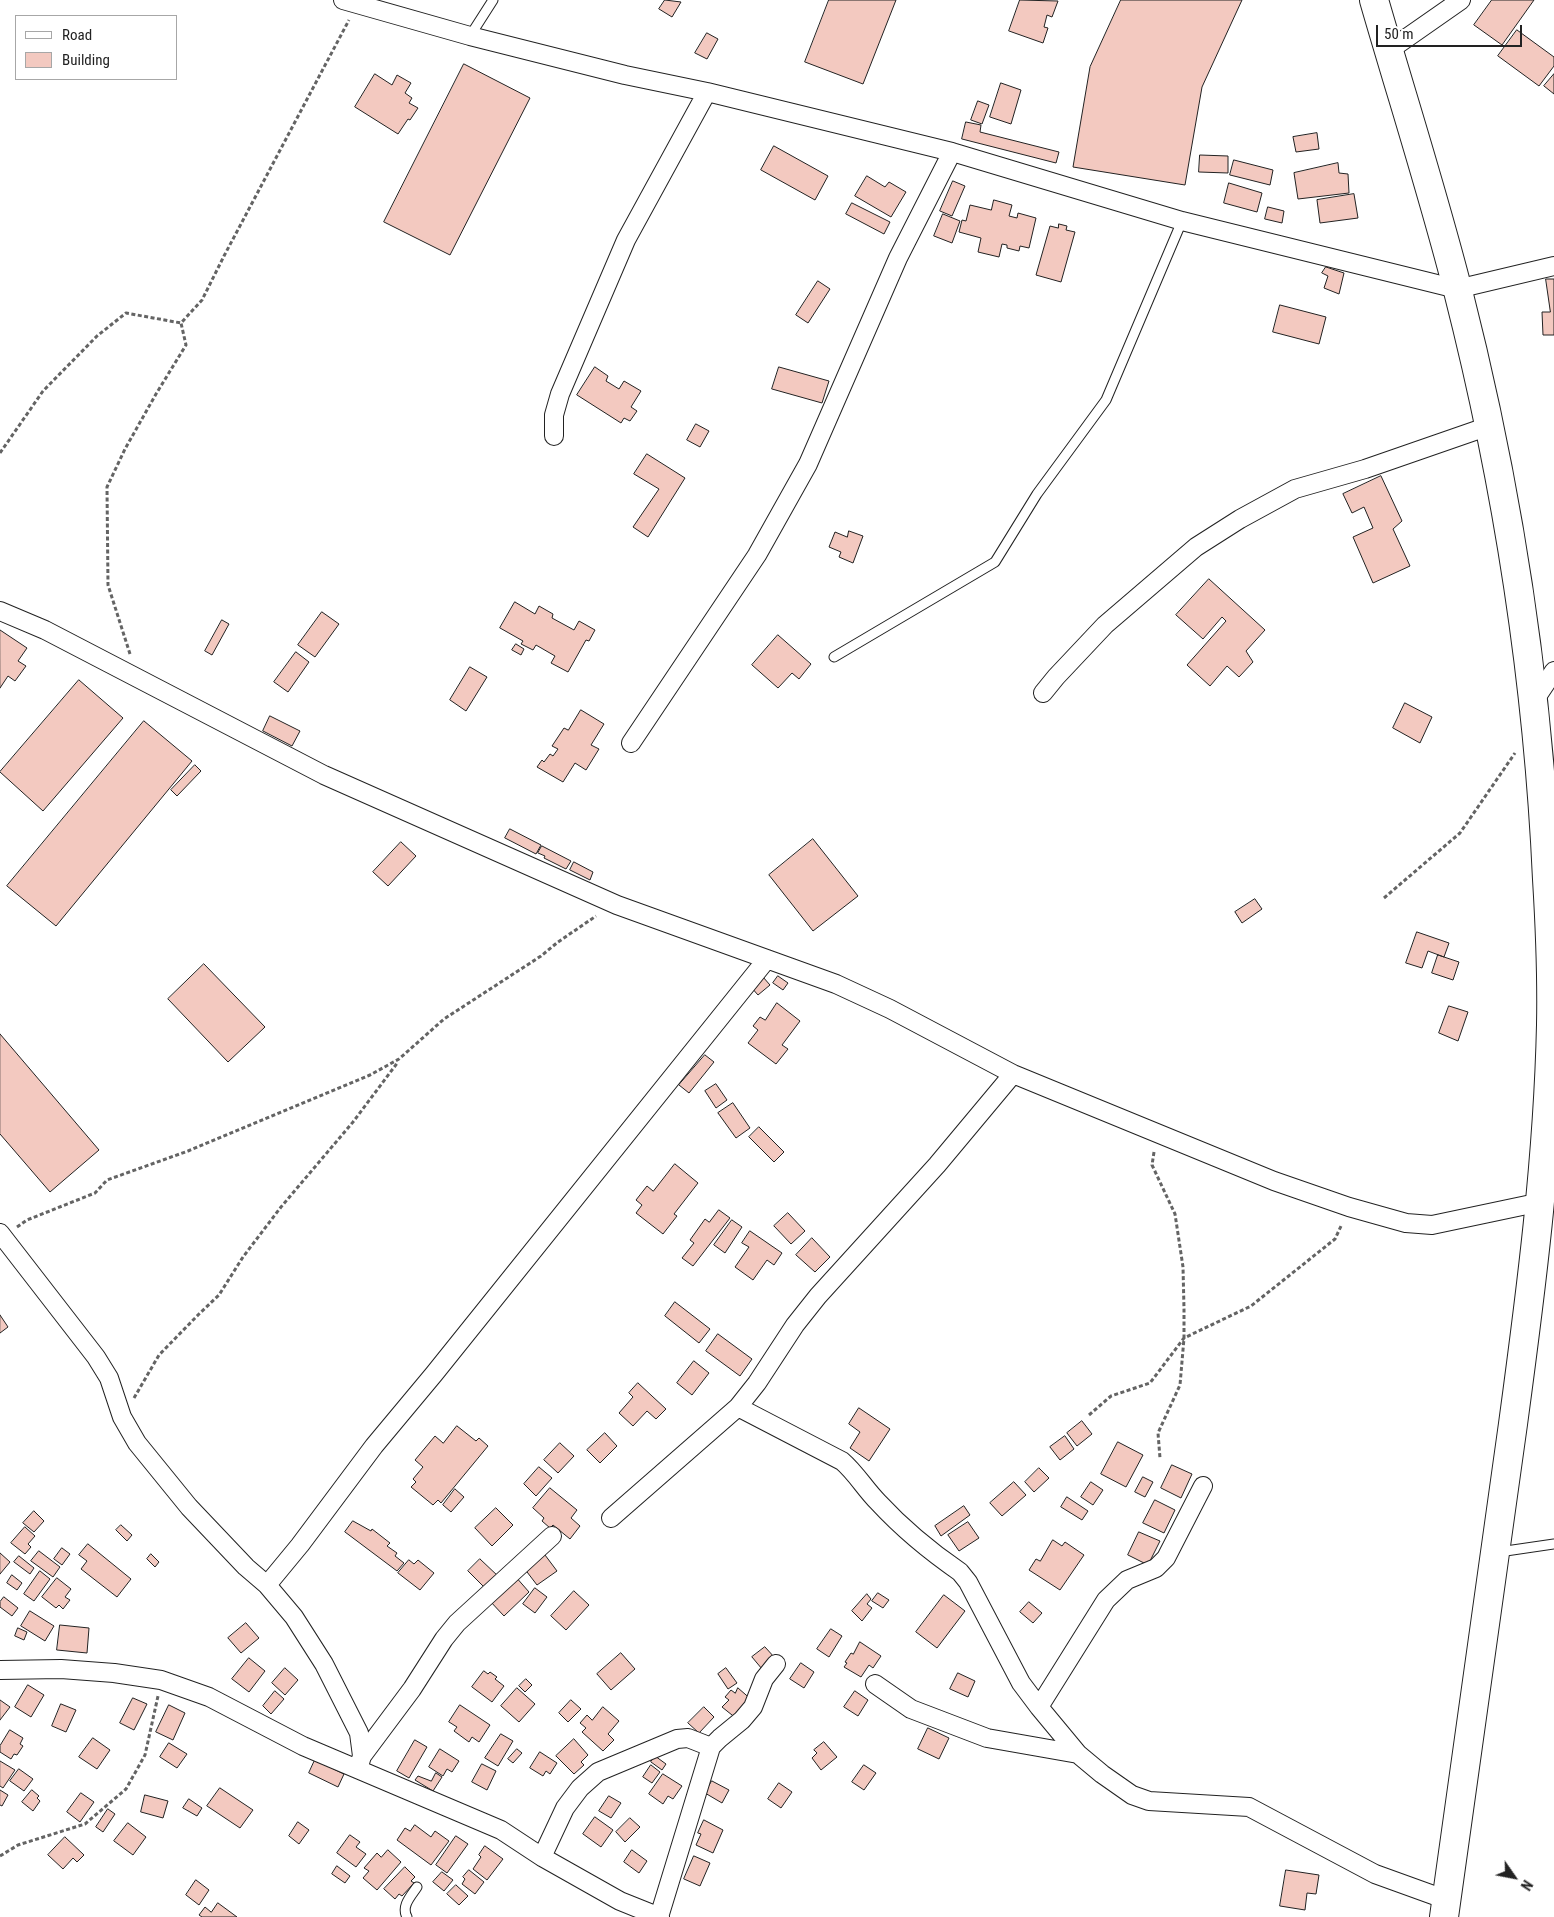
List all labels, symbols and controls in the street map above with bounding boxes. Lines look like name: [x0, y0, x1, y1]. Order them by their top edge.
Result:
legend: [15, 15, 178, 80]
scale bar: [1379, 15, 1525, 47]
text: 50 m: [1384, 25, 1414, 43]
text: Road: [62, 26, 92, 44]
text: Building: [62, 51, 110, 69]
north arrow: [1489, 1852, 1539, 1902]
text: N: [1518, 1877, 1536, 1893]

